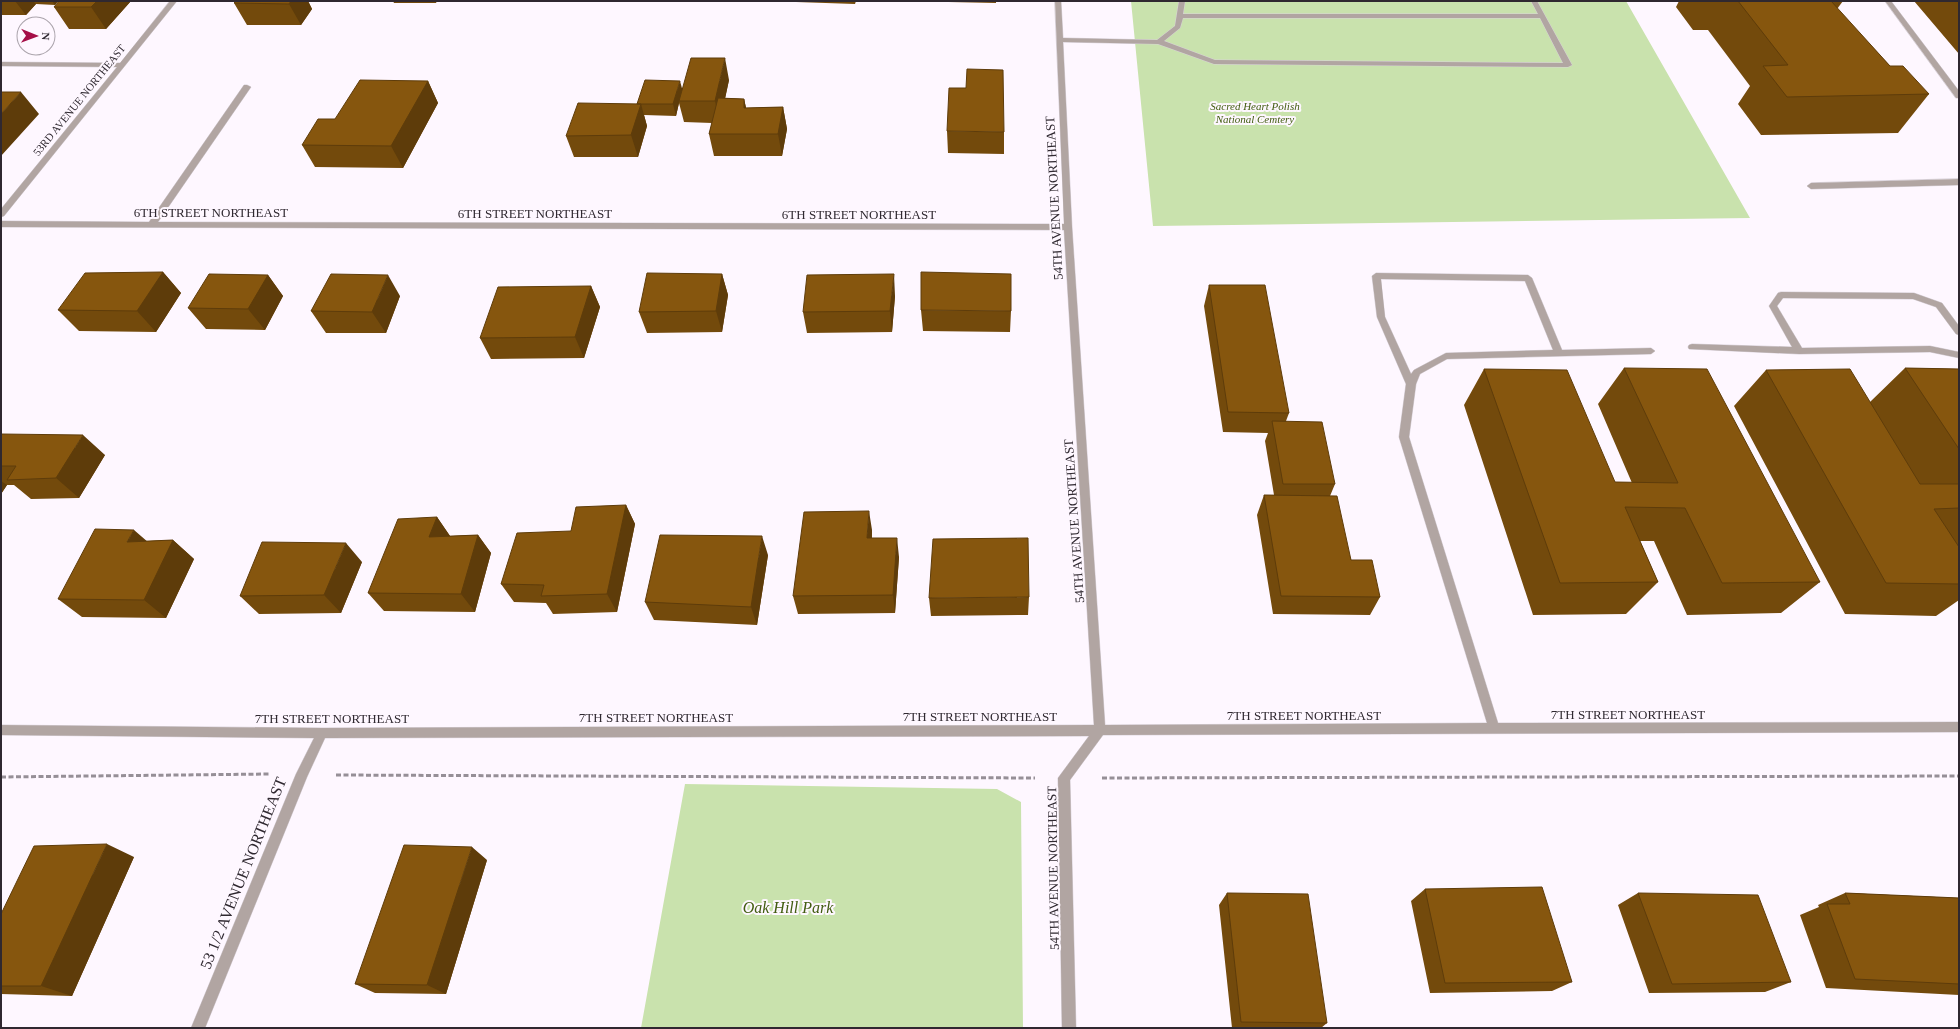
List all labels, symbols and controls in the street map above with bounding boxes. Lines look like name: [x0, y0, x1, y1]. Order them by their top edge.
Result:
north arrow: [16, 16, 56, 56]
text: N: [40, 32, 52, 40]
street label: 53RD AVENUE NORTHEAST: [30, 42, 128, 158]
park label: Sacred Heart Polish National Cemtery: [1210, 100, 1300, 125]
street label: 54TH AVENUE NORTHEAST: [1042, 115, 1066, 280]
street label: 6TH STREET NORTHEAST: [134, 205, 288, 220]
street label: 6TH STREET NORTHEAST: [458, 206, 612, 221]
street label: 6TH STREET NORTHEAST: [782, 207, 936, 222]
street label: 54TH AVENUE NORTHEAST: [1061, 438, 1087, 604]
street label: 7TH STREET NORTHEAST: [1551, 707, 1705, 722]
street label: 7TH STREET NORTHEAST: [1227, 708, 1381, 723]
street label: 7TH STREET NORTHEAST: [903, 709, 1057, 724]
street label: 7TH STREET NORTHEAST: [579, 710, 733, 725]
street label: 7TH STREET NORTHEAST: [255, 711, 409, 726]
street label: 53 1/2 AVENUE NORTHEAST: [197, 774, 289, 971]
street label: 54TH AVENUE NORTHEAST: [1044, 786, 1062, 950]
park label: Oak Hill Park: [743, 899, 834, 916]

